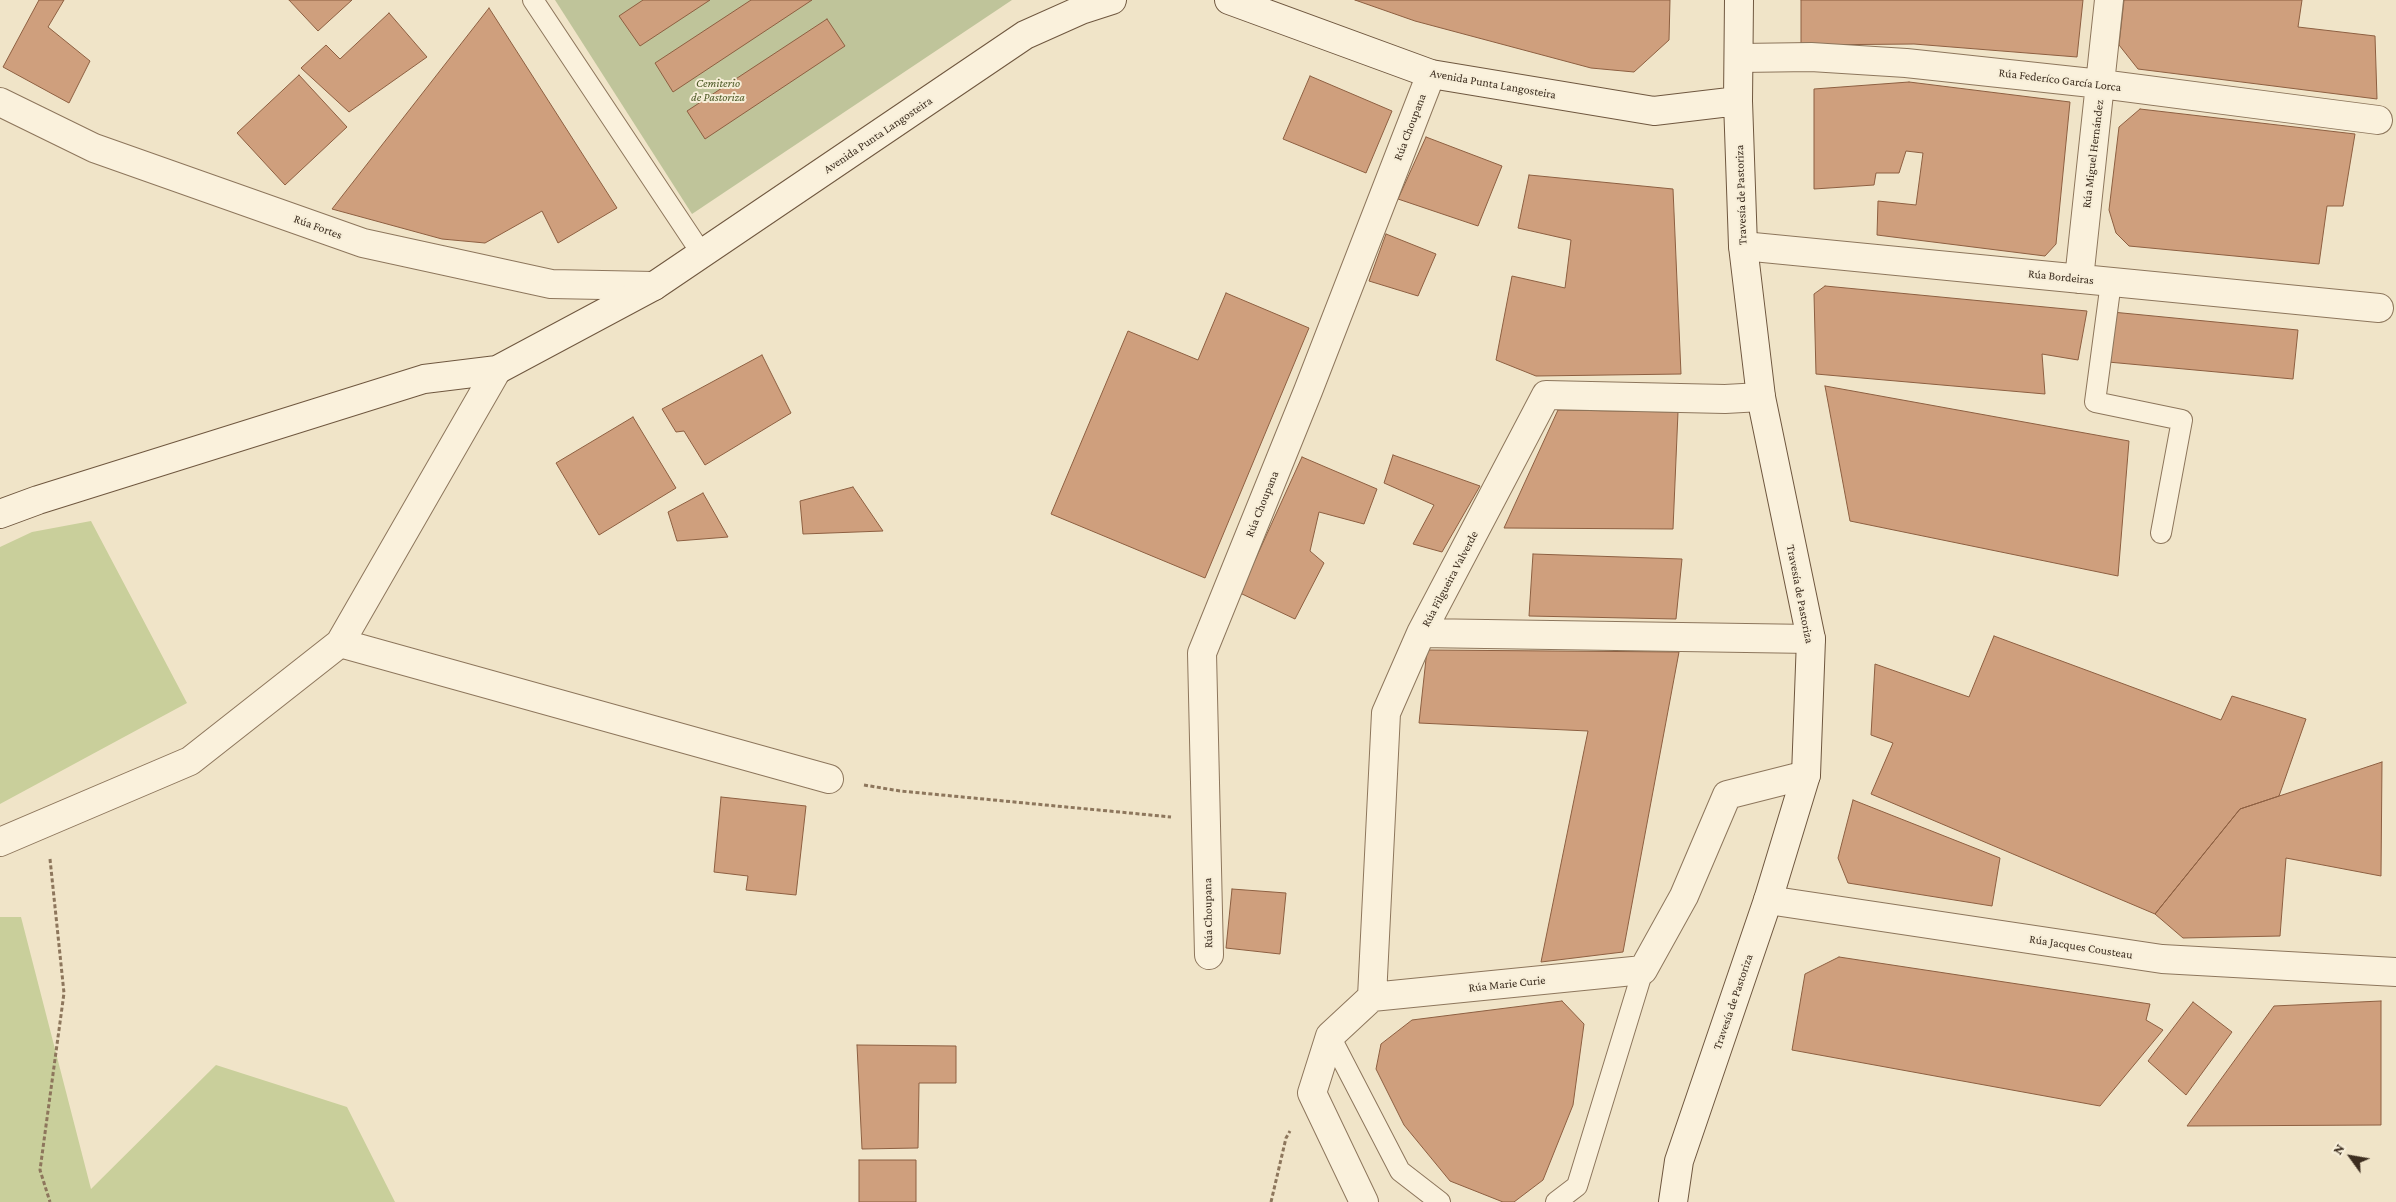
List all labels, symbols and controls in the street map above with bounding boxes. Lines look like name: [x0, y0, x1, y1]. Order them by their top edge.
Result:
street label: Rúa Federíco García Lorca: [1998, 65, 2122, 95]
street label: Avenida Punta Langosteira: [1429, 66, 1557, 102]
park label: Cemiterio de Pastoriza: [691, 76, 745, 104]
street label: Rúa Choupana: [1391, 92, 1429, 162]
street label: Avenida Punta Langosteira: [821, 93, 935, 177]
street label: Rúa Miguel Hernández: [2079, 99, 2107, 209]
street label: Travesía de Pastoriza: [1732, 145, 1750, 245]
street label: Rúa Fortes: [292, 212, 344, 242]
street label: Rúa Bordeiras: [2027, 266, 2095, 288]
street label: Rúa Choupana: [1242, 469, 1282, 539]
street label: Rúa Filgueira Valverde: [1419, 529, 1481, 629]
street label: Travesía de Pastoriza: [1783, 543, 1817, 645]
street label: Rúa Choupana: [1200, 878, 1216, 948]
street label: Rúa Jacques Cousteau: [2028, 932, 2134, 962]
street label: Travesía de Pastoriza: [1710, 952, 1756, 1052]
street label: Rúa Marie Curie: [1468, 973, 1546, 995]
north arrow: [2326, 1132, 2376, 1182]
text: N: [2329, 1141, 2348, 1157]

